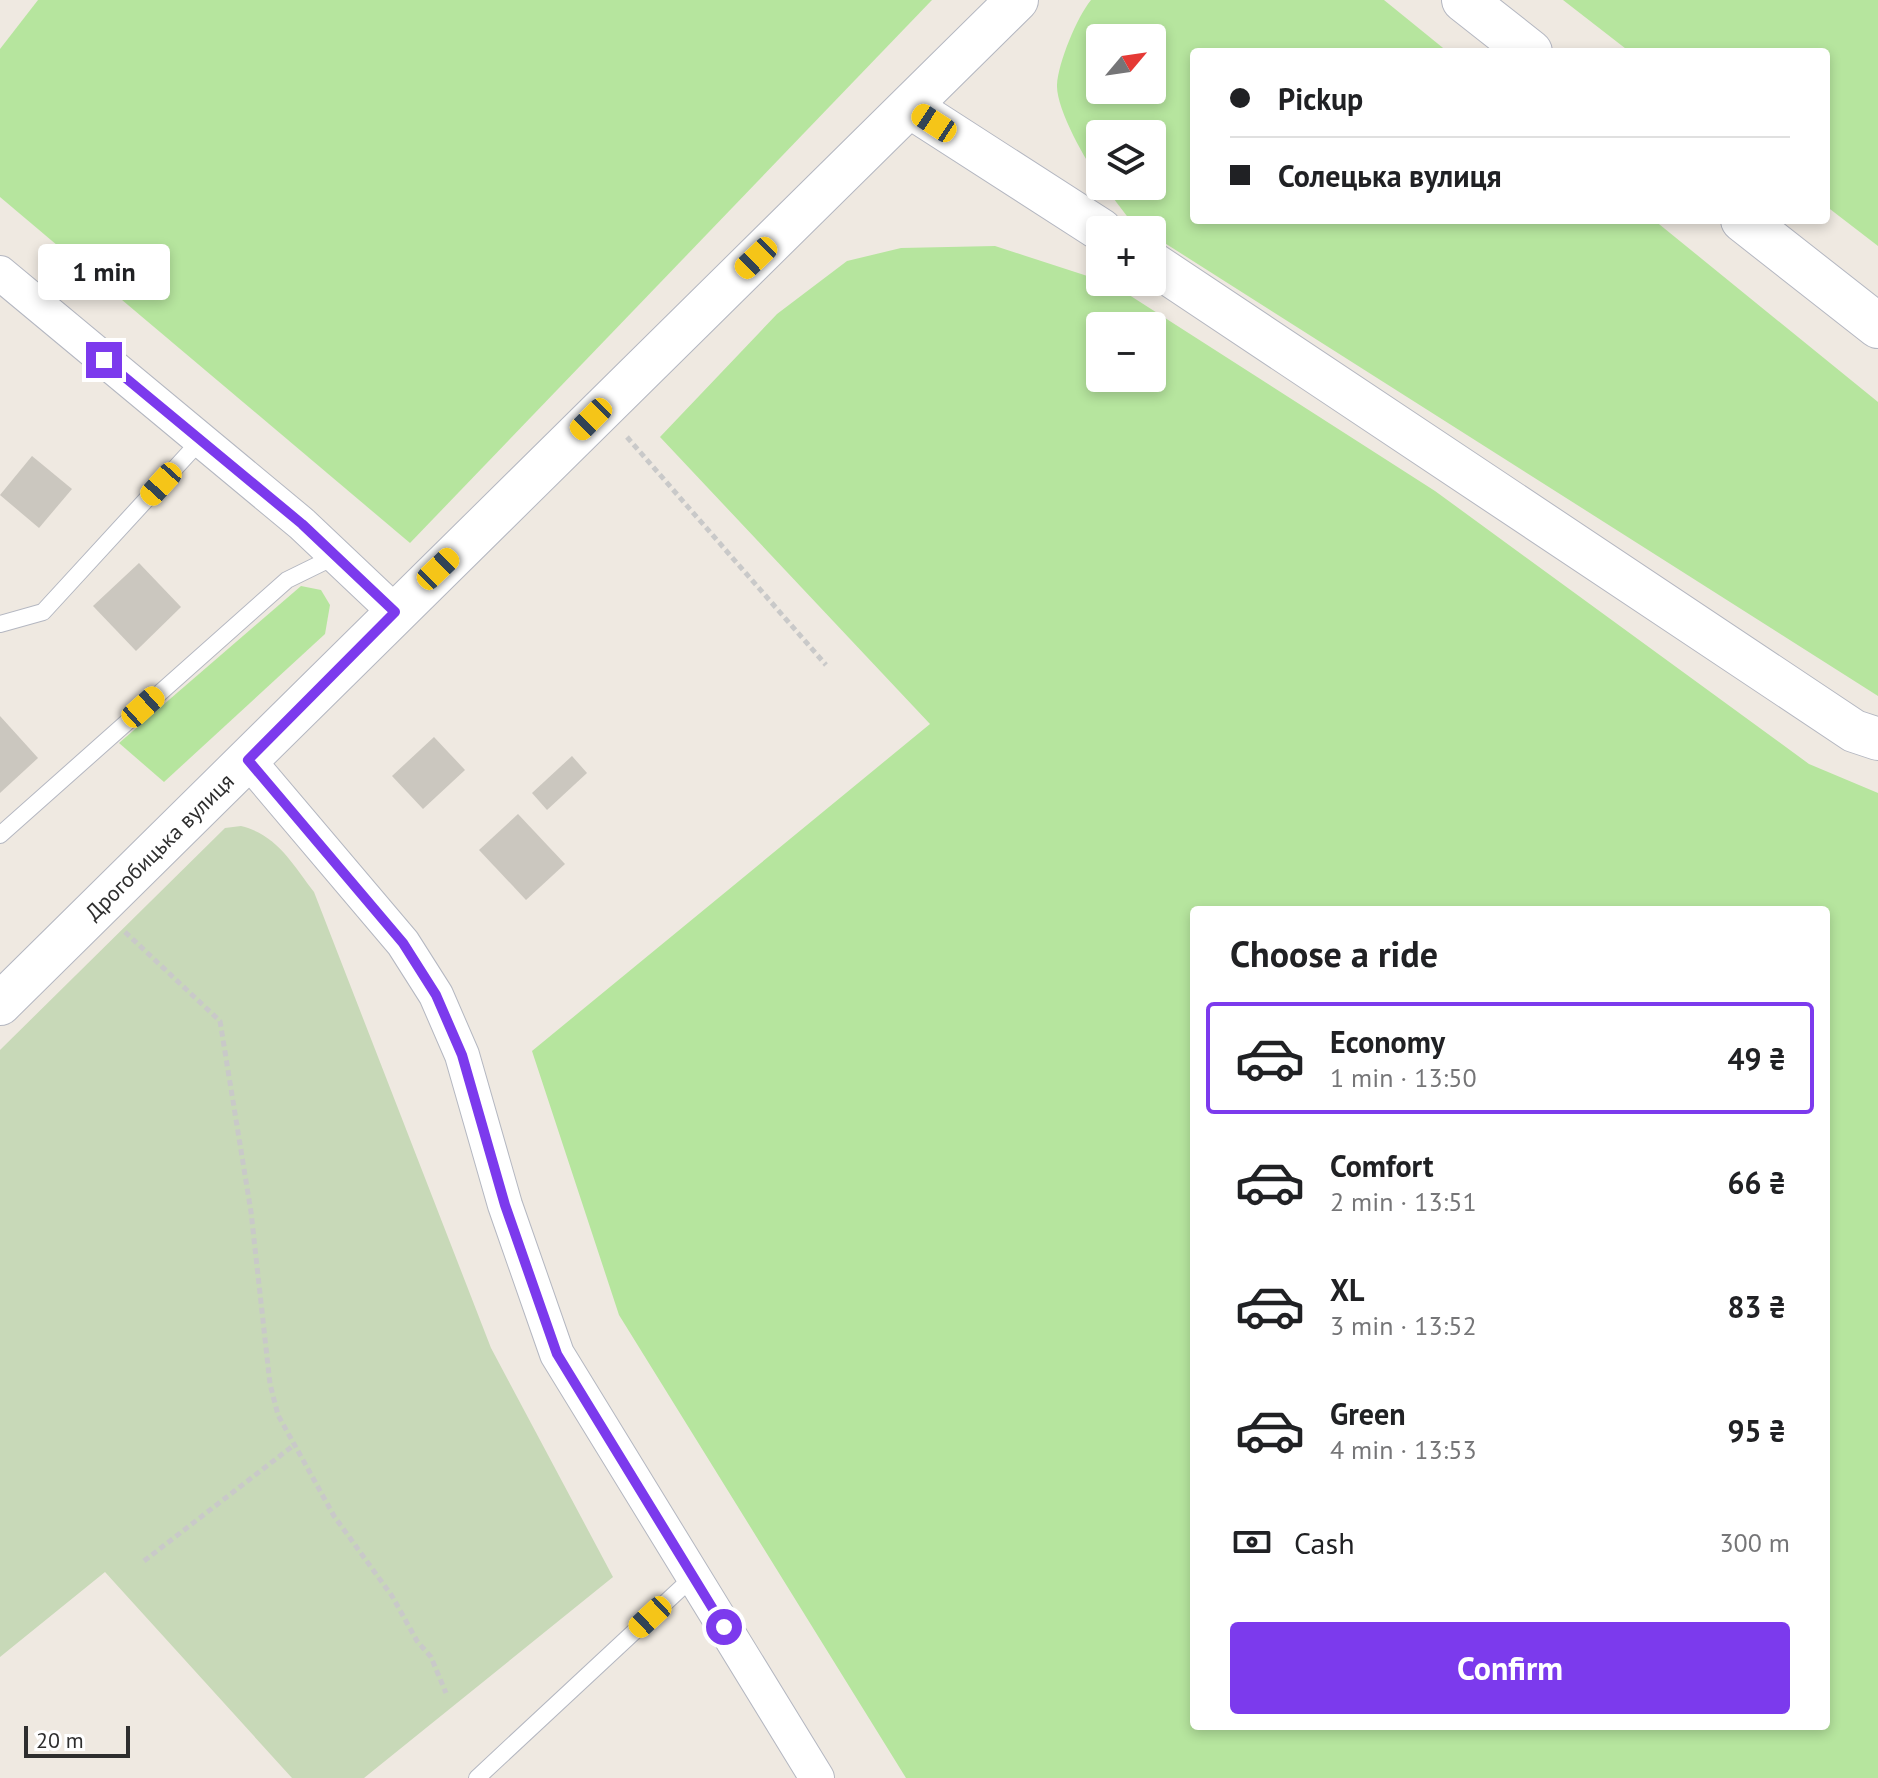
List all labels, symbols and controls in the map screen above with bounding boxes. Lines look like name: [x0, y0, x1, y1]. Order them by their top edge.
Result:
north arrow: [1086, 24, 1166, 104]
map controls: [1086, 24, 1166, 392]
text: Pickup: [1278, 79, 1363, 118]
car: [907, 100, 961, 146]
button: layers: [1086, 120, 1166, 200]
text: Солецька вулиця: [1278, 156, 1502, 195]
button: +: [1086, 216, 1166, 296]
car: [730, 233, 782, 283]
callout: 1 min: [38, 244, 170, 300]
text: 1 min: [72, 255, 136, 288]
button: −: [1086, 312, 1166, 392]
route end: [86, 342, 122, 378]
car: [566, 394, 616, 444]
car: [136, 458, 186, 510]
car: [412, 544, 464, 594]
car: [117, 682, 169, 732]
street label: Дрогобицька вулиця: [79, 767, 240, 926]
text: Choose a ride: [1230, 930, 1438, 977]
icon: car: [1234, 1022, 1306, 1094]
text: Economy: [1330, 1022, 1445, 1061]
text: 49 ₴: [1727, 1039, 1786, 1078]
text: 1 min · 13:50: [1330, 1061, 1477, 1094]
icon: car: [1234, 1146, 1306, 1218]
text: Comfort: [1330, 1146, 1433, 1185]
text: 66 ₴: [1727, 1163, 1786, 1202]
text: 2 min · 13:51: [1330, 1185, 1477, 1218]
icon: car: [1234, 1270, 1306, 1342]
text: XL: [1330, 1270, 1364, 1309]
text: 83 ₴: [1727, 1287, 1786, 1326]
text: 3 min · 13:52: [1330, 1309, 1477, 1342]
icon: car: [1234, 1394, 1306, 1466]
text: Green: [1330, 1394, 1405, 1433]
text: 95 ₴: [1727, 1411, 1786, 1450]
text: 4 min · 13:53: [1330, 1433, 1477, 1466]
icon: cash: [1230, 1520, 1274, 1564]
text: Cash: [1294, 1523, 1355, 1562]
text: 300 m: [1719, 1526, 1790, 1559]
car: [624, 1592, 676, 1642]
route start: [706, 1609, 742, 1645]
button: Confirm: [1230, 1622, 1790, 1714]
scale bar: [24, 1722, 130, 1758]
text: 20 m: [36, 1726, 84, 1754]

